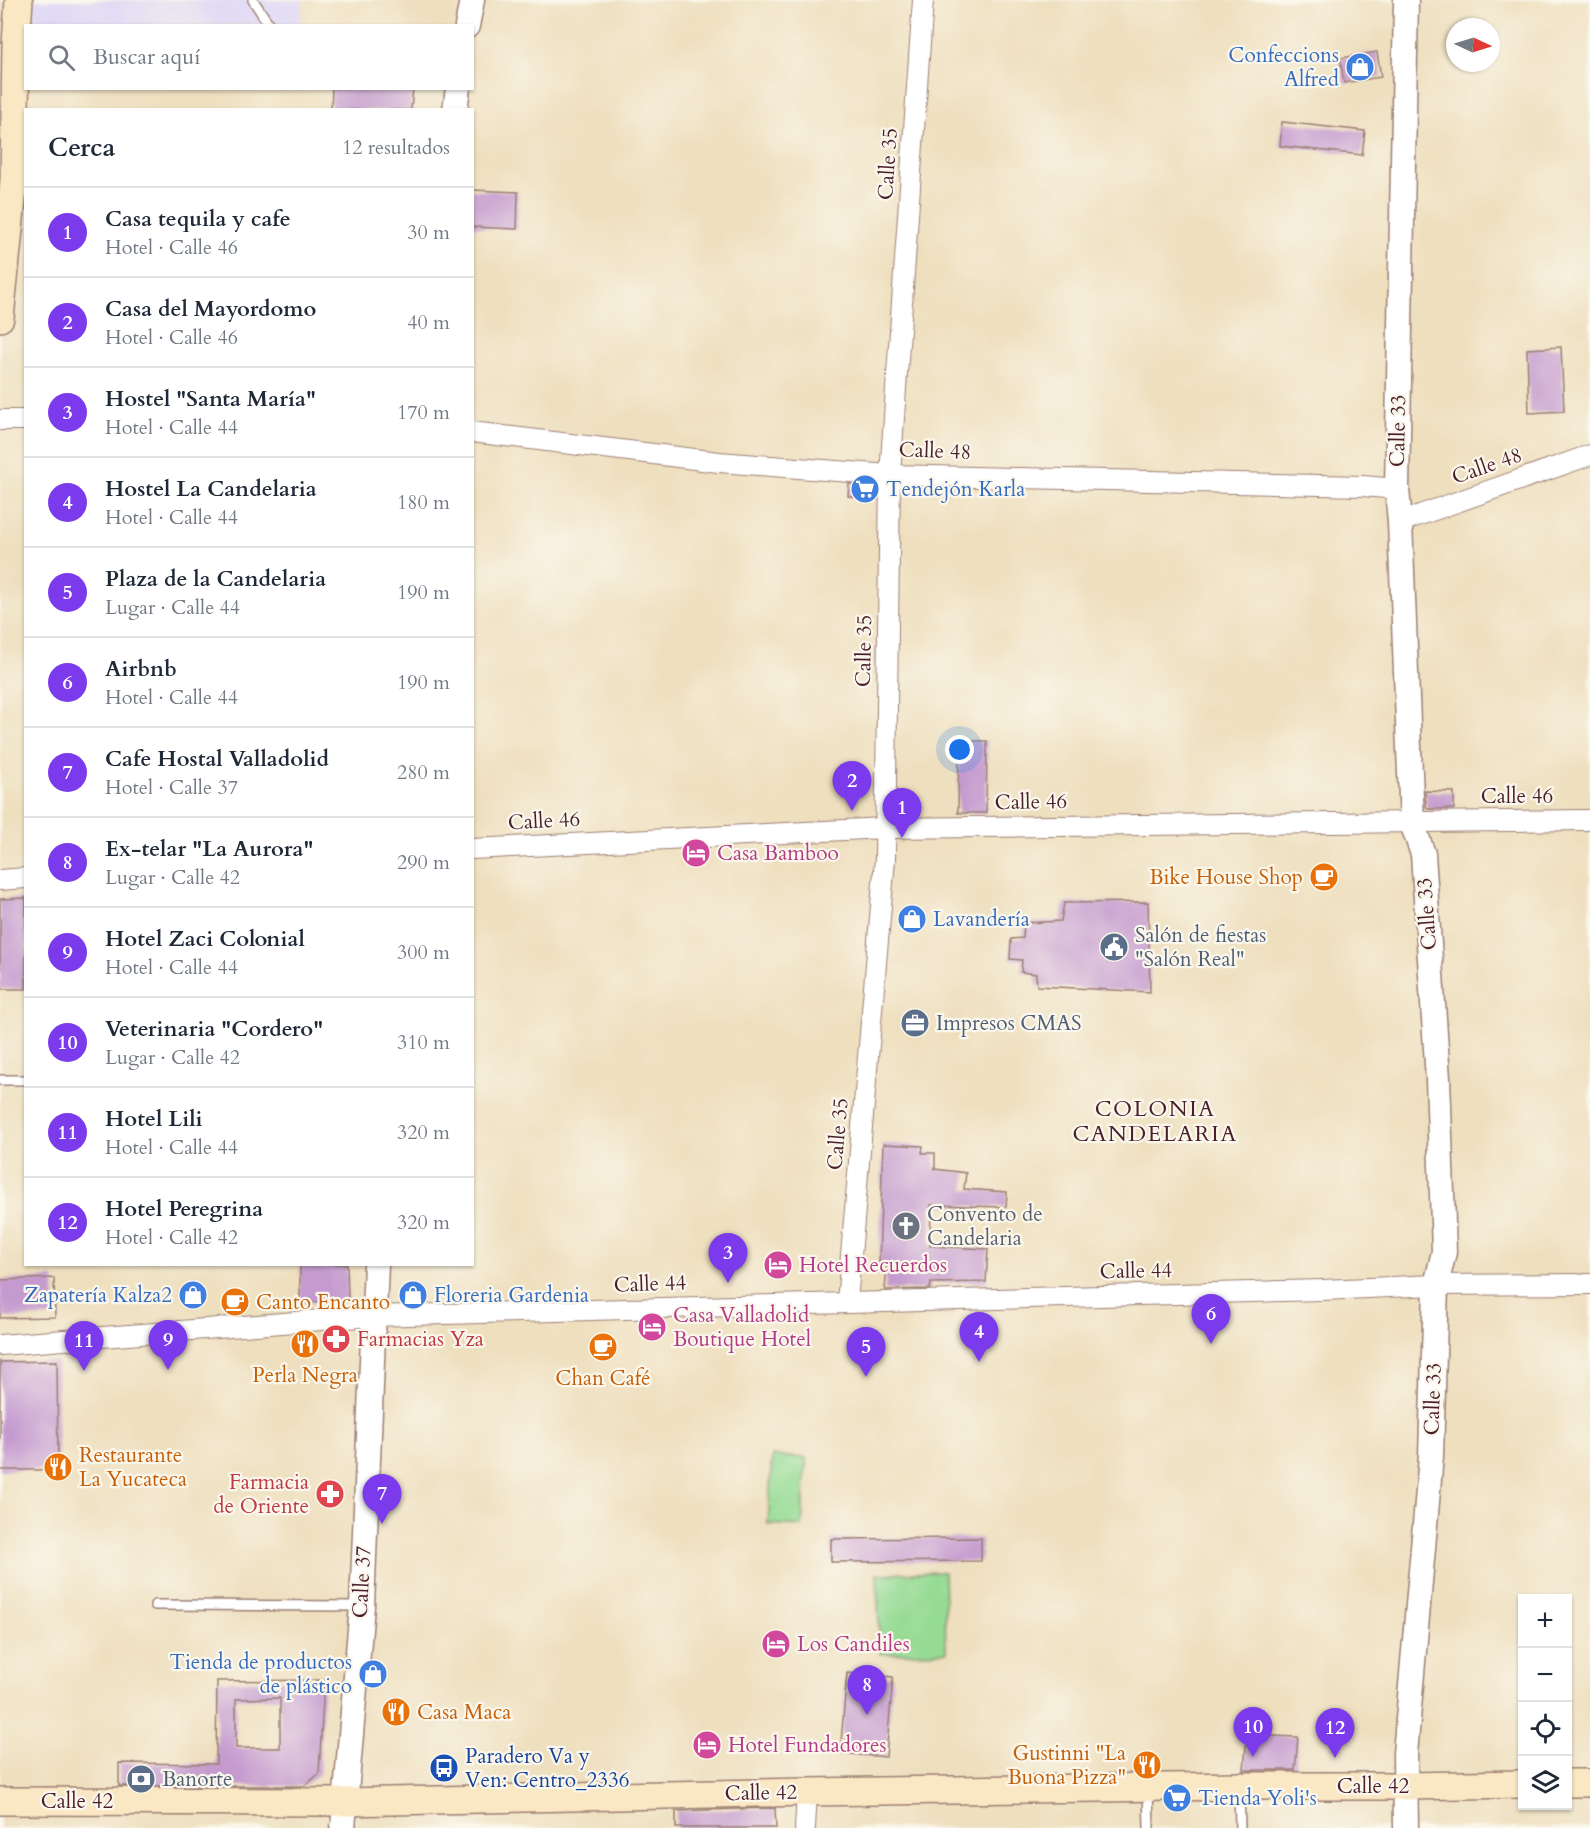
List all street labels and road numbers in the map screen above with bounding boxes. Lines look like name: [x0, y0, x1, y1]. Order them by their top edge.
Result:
street label: Calle 35: [871, 127, 905, 201]
street label: Calle 33: [1383, 394, 1413, 468]
street label: Calle 48: [898, 435, 972, 467]
street label: Calle 48: [1448, 440, 1526, 492]
street label: Calle 35: [849, 614, 879, 688]
street label: Calle 46: [1481, 782, 1553, 811]
street label: Calle 46: [994, 787, 1068, 817]
street label: Calle 46: [507, 805, 581, 837]
street label: Calle 33: [1410, 877, 1444, 951]
street label: Calle 35: [820, 1097, 856, 1171]
street label: Calle 44: [1099, 1256, 1173, 1286]
street label: Calle 44: [613, 1268, 687, 1300]
street label: Calle 33: [1417, 1362, 1449, 1436]
street label: Calle 37: [346, 1545, 378, 1619]
street label: Calle 42: [1337, 1772, 1409, 1801]
street label: Calle 42: [724, 1778, 798, 1808]
street label: Calle 42: [41, 1787, 113, 1816]

